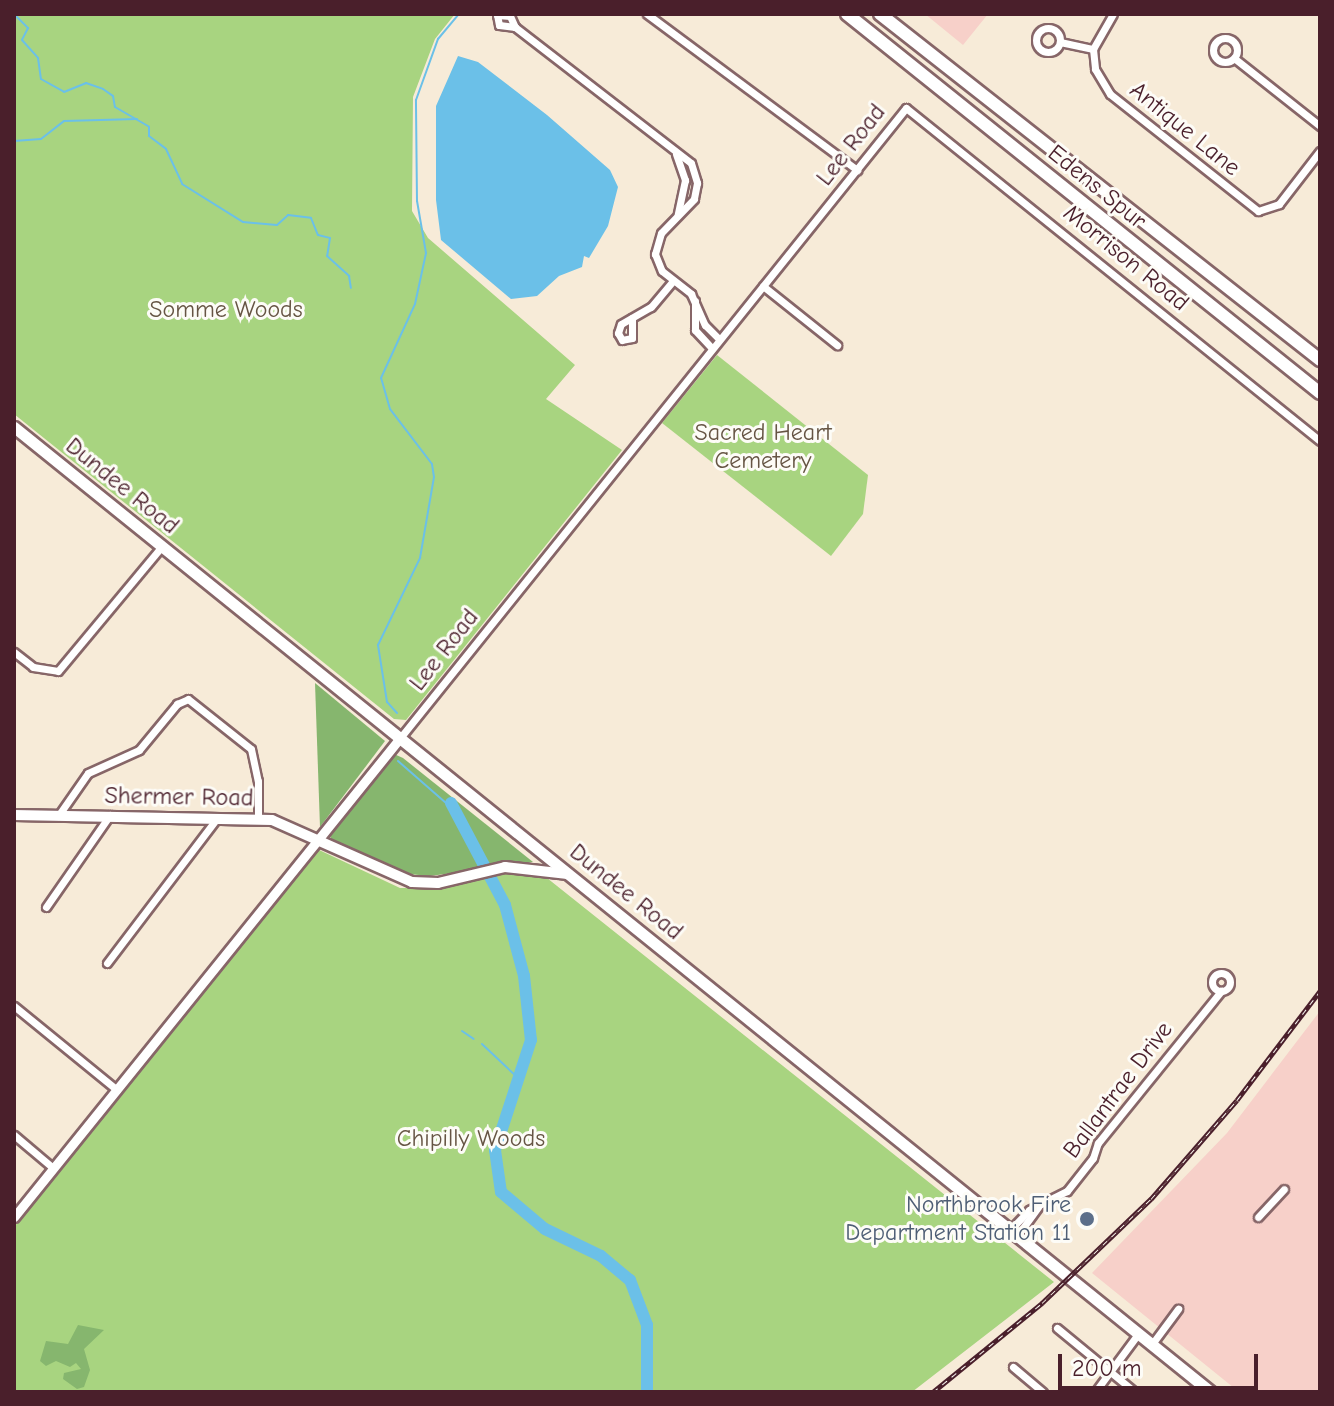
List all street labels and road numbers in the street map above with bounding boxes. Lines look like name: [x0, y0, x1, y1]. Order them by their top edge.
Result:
street label: Antique Lane: [1124, 76, 1246, 182]
street label: Lee Road: [810, 99, 892, 191]
street label: Edens Spur: [1042, 139, 1152, 235]
street label: Morrison Road: [1057, 199, 1195, 317]
street label: Dundee Road: [60, 432, 184, 540]
street label: Lee Road: [403, 604, 485, 696]
street label: Shermer Road: [104, 781, 254, 813]
street label: Dundee Road: [564, 838, 688, 946]
street label: Ballantrae Drive: [1057, 1016, 1179, 1164]

